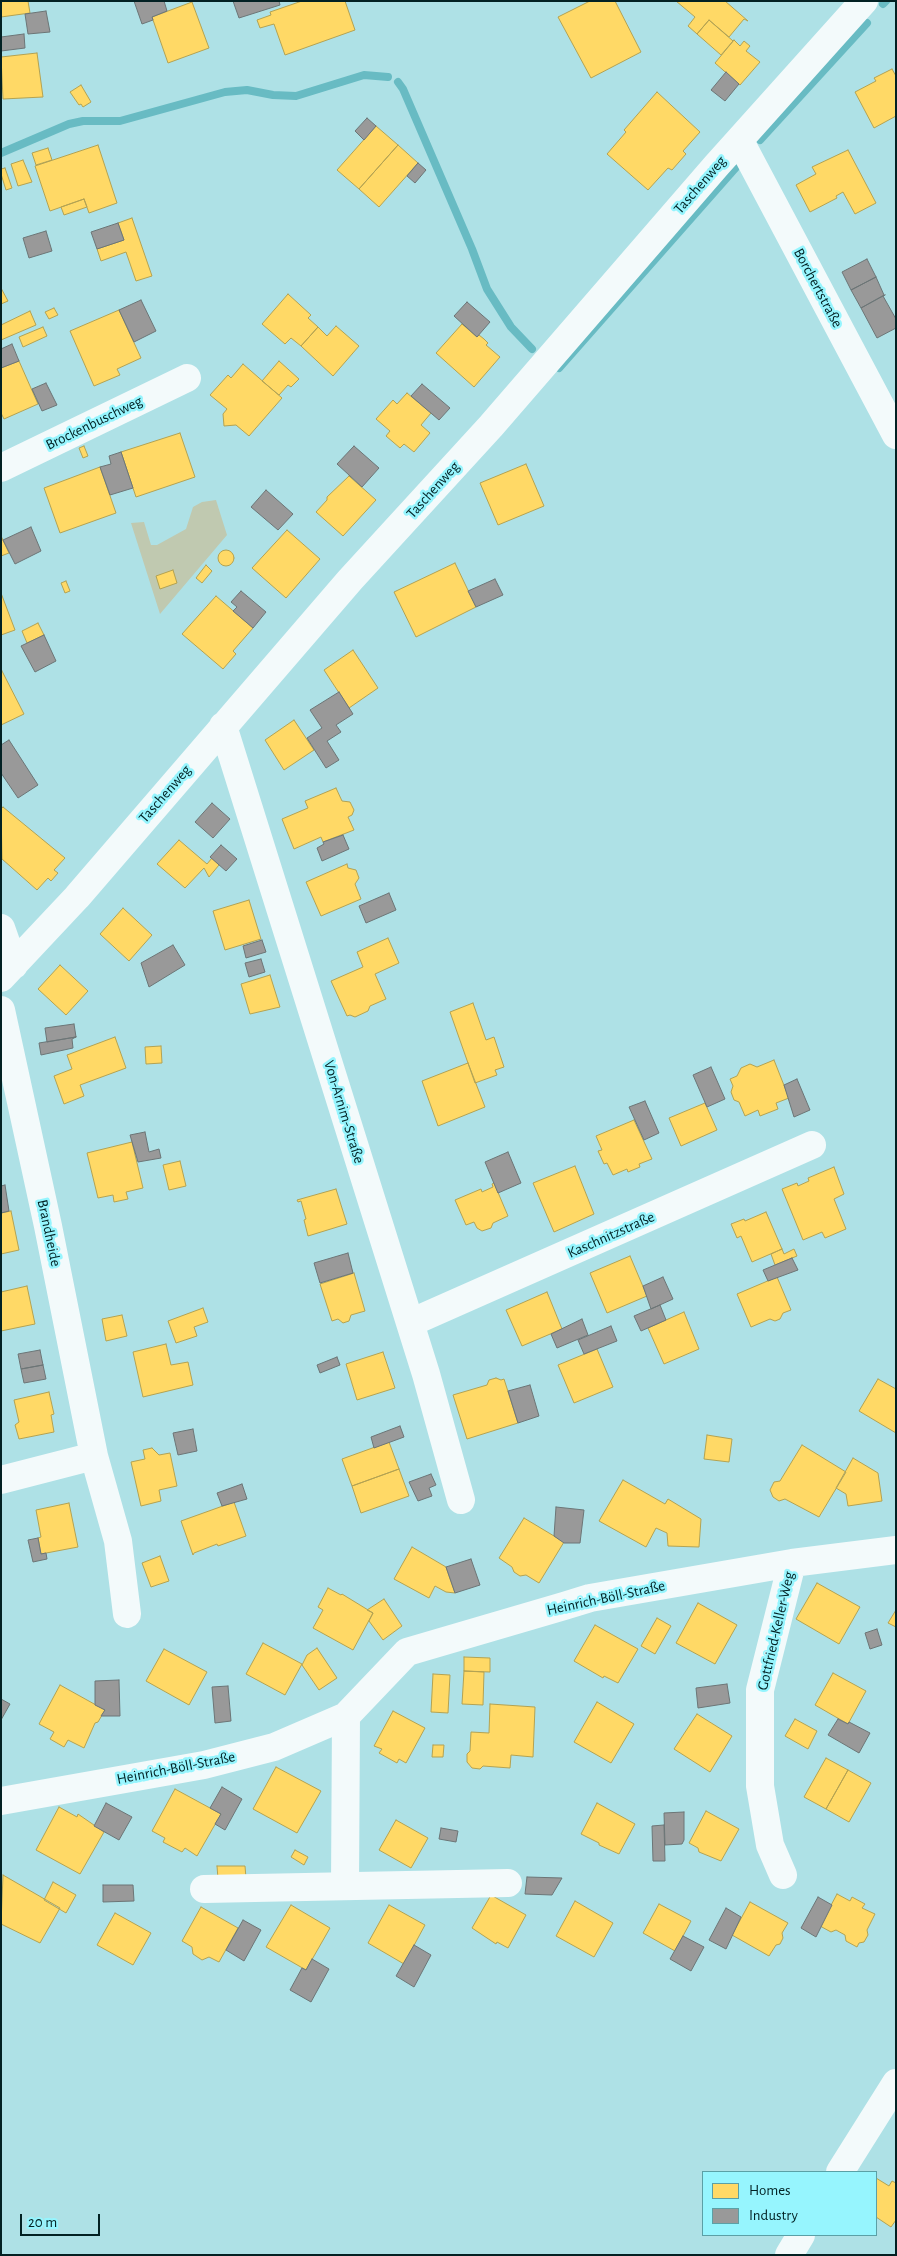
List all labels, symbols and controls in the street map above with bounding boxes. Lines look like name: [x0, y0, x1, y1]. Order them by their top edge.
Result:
street label: Taschenweg: [670, 152, 730, 218]
street label: Borchertstraße: [790, 245, 846, 331]
street label: Brockenbuschweg: [43, 392, 145, 454]
street label: Taschenweg: [403, 458, 463, 522]
street label: Taschenweg: [135, 761, 195, 827]
street label: Von-Arnim-Straße: [320, 1058, 368, 1166]
street label: Brandheide: [33, 1198, 65, 1268]
street label: Kaschnitzstraße: [565, 1208, 657, 1262]
street label: Gottfried-Keller-Weg: [754, 1570, 798, 1692]
street label: Heinrich-Böll-Straße: [545, 1577, 667, 1619]
street label: Heinrich-Böll-Straße: [115, 1748, 237, 1788]
legend: [702, 2171, 877, 2236]
text: Homes: [749, 2183, 791, 2198]
scale bar: [22, 2204, 102, 2236]
text: Industry: [749, 2208, 798, 2223]
text: 20 m: [28, 2215, 57, 2230]

